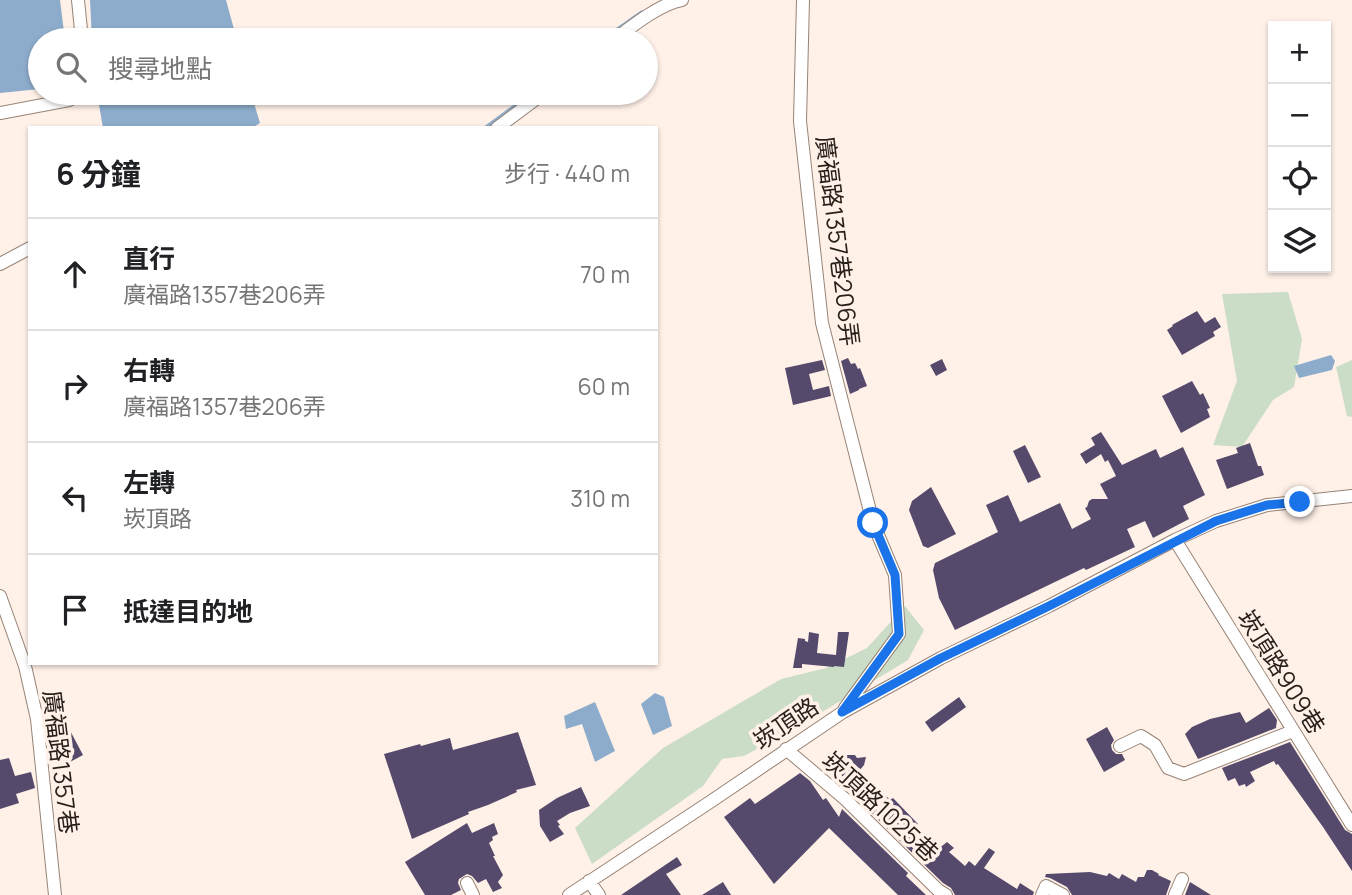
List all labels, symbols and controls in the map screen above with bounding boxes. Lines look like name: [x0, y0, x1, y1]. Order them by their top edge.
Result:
map controls: [1268, 21, 1331, 273]
button: +: [1268, 21, 1331, 84]
search box: [28, 28, 658, 105]
icon: search: [52, 48, 90, 86]
text: 搜尋地點: [108, 50, 212, 86]
button: −: [1268, 84, 1331, 147]
street label: 廣福路1357巷206弄: [809, 134, 868, 348]
button: locate: [1268, 147, 1331, 210]
text: 6 分鐘: [56, 153, 141, 194]
text: 步行 · 440 m: [504, 157, 630, 189]
button: layers: [1268, 210, 1331, 273]
text: 直行: [123, 240, 175, 276]
icon: ahead: [56, 255, 94, 293]
text: 70 m: [580, 258, 630, 290]
text: 廣福路1357巷206弄: [123, 278, 326, 310]
text: 右轉: [123, 352, 175, 388]
icon: right: [56, 367, 94, 405]
text: 60 m: [578, 370, 630, 402]
text: 廣福路1357巷206弄: [123, 390, 326, 422]
text: 左轉: [123, 464, 175, 500]
icon: left: [56, 479, 94, 517]
text: 310 m: [570, 482, 630, 514]
route end: [1284, 486, 1315, 517]
text: 崁頂路: [123, 502, 192, 534]
route start: [857, 507, 888, 538]
icon: arrive: [56, 591, 94, 629]
text: 抵達目的地: [123, 593, 253, 629]
street label: 崁頂路909巷: [1231, 603, 1333, 739]
street label: 廣福路1357巷: [36, 688, 87, 836]
street label: 崁頂路: [746, 689, 824, 757]
street label: 崁頂路1025巷: [816, 744, 946, 868]

